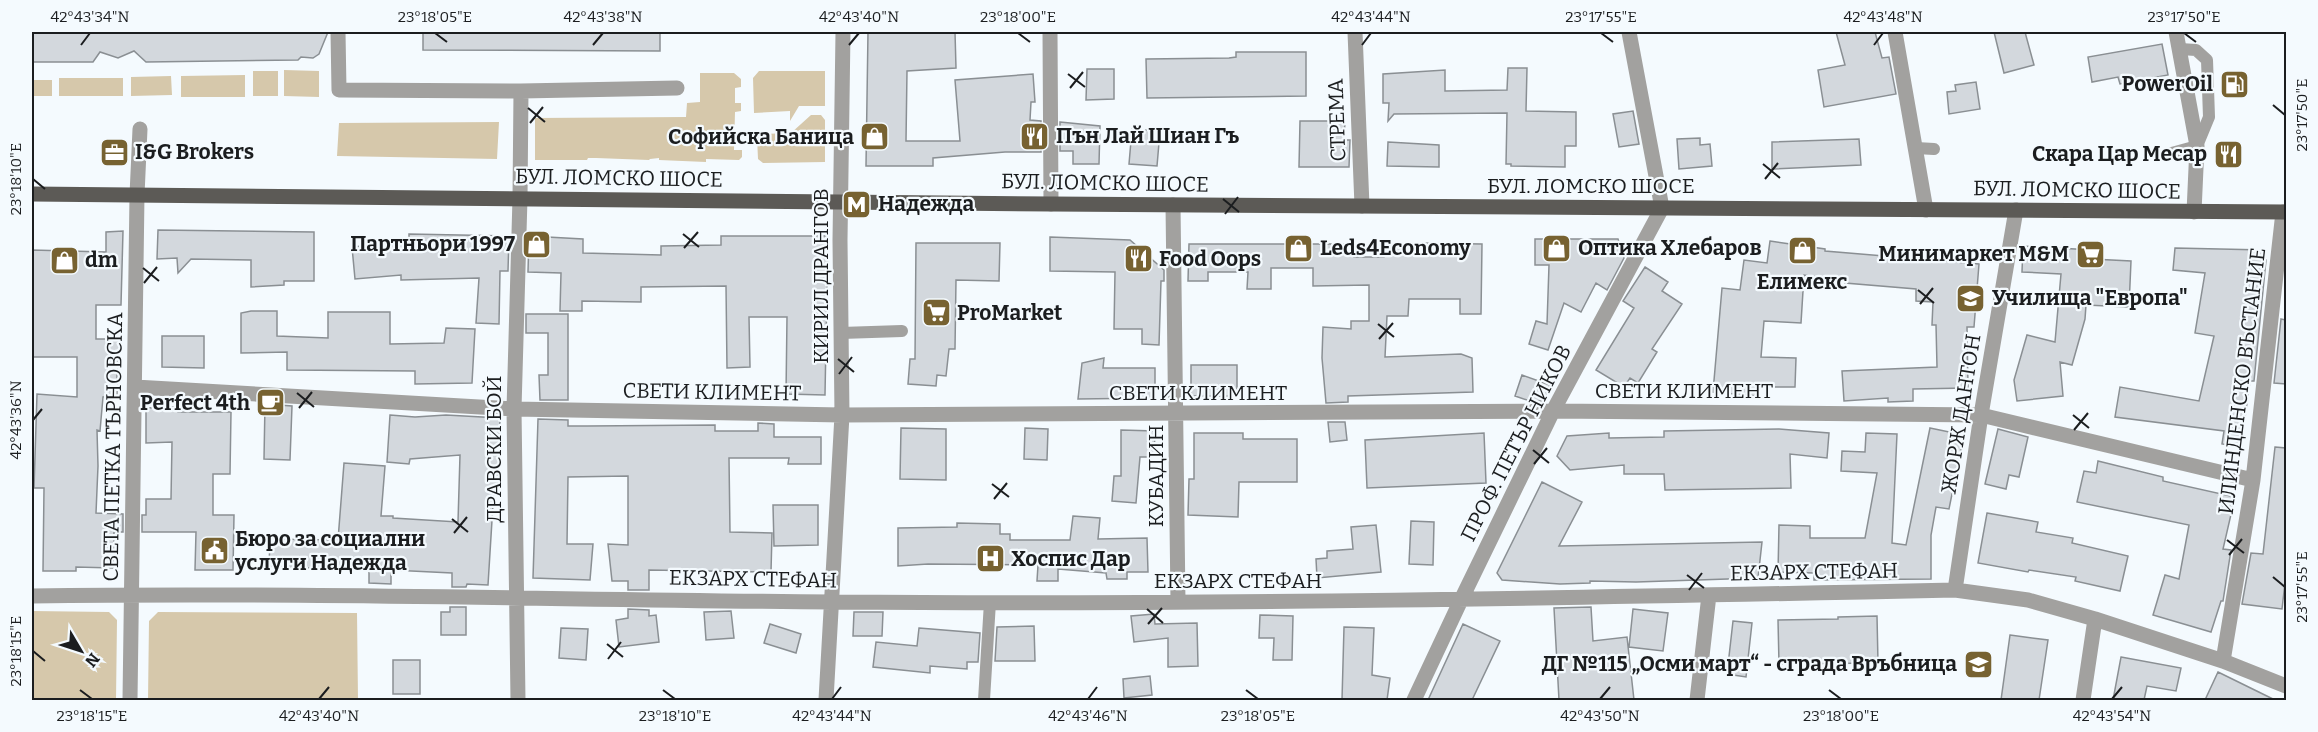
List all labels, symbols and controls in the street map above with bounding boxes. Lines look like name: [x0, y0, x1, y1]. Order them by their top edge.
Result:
text: 42°43'34"N: [50, 8, 130, 26]
text: 23°18'05"E: [398, 8, 472, 26]
text: 42°43'38"N: [564, 8, 643, 26]
text: 42°43'40"N: [819, 8, 899, 26]
text: 23°18'00"E: [980, 8, 1056, 26]
text: 42°43'44"N: [1331, 8, 1411, 26]
text: 23°17'55"E: [1565, 8, 1637, 26]
text: 42°43'48"N: [1843, 8, 1923, 26]
text: 23°17'50"E: [2147, 8, 2221, 26]
fuel station icon: PowerOil: [2218, 68, 2250, 100]
place label: PowerOil: [2122, 71, 2213, 97]
street label: СТРЕМА: [1323, 78, 1351, 162]
text: 23°17'50"E: [2293, 78, 2311, 152]
restaurant icon: Пън Лай Шиан Гъ: [1019, 120, 1051, 152]
shop icon: Софийска Баница: [859, 121, 891, 153]
place label: Пън Лай Шиан Гъ: [1056, 123, 1240, 149]
place label: Софийска Баница: [668, 124, 854, 150]
office icon: I&G Brokers: [98, 136, 130, 168]
restaurant icon: Скара Цар Месар: [2212, 138, 2244, 170]
place label: I&G Brokers: [135, 139, 254, 165]
place label: Скара Цар Месар: [2032, 141, 2207, 167]
text: 23°18'10"E: [7, 143, 25, 215]
street label: БУЛ. ЛОМСКО ШОСЕ: [515, 163, 723, 193]
street label: БУЛ. ЛОМСКО ШОСЕ: [1001, 168, 1209, 198]
street label: БУЛ. ЛОМСКО ШОСЕ: [1487, 173, 1695, 199]
street label: БУЛ. ЛОМСКО ШОСЕ: [1973, 175, 2181, 205]
street label: КИРИЛ ДРАНГОВ: [808, 188, 834, 364]
metro station icon: Надежда: [841, 188, 873, 220]
place label: Надежда: [878, 191, 974, 217]
shop icon: Партньори 1997: [520, 228, 552, 260]
place label: Партньори 1997: [350, 231, 516, 257]
shop icon: Leds4Economy: [1283, 232, 1315, 264]
shop icon: Оптика Хлебаров: [1541, 232, 1573, 264]
place label: Leds4Economy: [1320, 235, 1471, 261]
place label: Оптика Хлебаров: [1578, 235, 1762, 261]
shop icon: Елимекс: [1786, 235, 1818, 267]
supermarket icon: Минимаркет М&М: [2074, 238, 2106, 270]
place label: Минимаркет М&М: [1878, 241, 2069, 267]
restaurant icon: Food Oops: [1122, 243, 1154, 275]
shop icon: dm: [48, 244, 80, 276]
place label: Food Oops: [1159, 246, 1261, 272]
street label: ИЛИНДЕНСКО ВЪСТАНИЕ: [2213, 246, 2271, 516]
place label: dm: [85, 247, 118, 273]
place label: Елимекс: [1757, 269, 1847, 295]
school or university icon: Училища "Европа": [1955, 282, 1987, 314]
place label: Училища "Европа": [1992, 285, 2188, 311]
supermarket icon: ProMarket: [920, 297, 952, 329]
place label: ProMarket: [957, 300, 1063, 326]
street label: СВЕТА ПЕТКА ТЪРНОВСКА: [98, 312, 128, 582]
street label: ЖОРЖ ДАНТОН: [1936, 332, 1986, 496]
street label: ПРОФ. ПЕТЪР НИКОВ: [1455, 340, 1577, 546]
street label: ДРАВСКИ БОЙ: [481, 375, 507, 523]
street label: СВЕТИ КЛИМЕНТ: [622, 377, 802, 407]
street label: СВЕТИ КЛИМЕНТ: [1595, 378, 1773, 404]
text: 42°43'36"N: [7, 380, 25, 460]
street label: СВЕТИ КЛИМЕНТ: [1109, 380, 1287, 406]
cafe icon: Perfect 4th: [255, 387, 287, 419]
place label: Perfect 4th: [140, 390, 251, 416]
street label: КУБАДИН: [1143, 425, 1169, 527]
place label: Бюро за социални услуги Надежда: [234, 526, 425, 576]
public building icon: Бюро за социални услуги Надежда: [198, 535, 230, 567]
hospital icon: Хоспис Дар: [974, 543, 1006, 575]
place label: Хоспис Дар: [1011, 546, 1131, 572]
text: 23°17'55"E: [2293, 551, 2311, 623]
street label: ЕКЗАРХ СТЕФАН: [1730, 558, 1898, 586]
street label: ЕКЗАРХ СТЕФАН: [669, 565, 837, 593]
street label: ЕКЗАРХ СТЕФАН: [1154, 568, 1322, 594]
text: 23°18'15"E: [7, 616, 25, 686]
north arrow: [51, 621, 111, 681]
school or university icon: ДГ №115 „Осми март“ - сграда Връбница: [1962, 648, 1994, 680]
text: N: [81, 649, 104, 671]
place label: ДГ №115 „Осми март“ - сграда Връбница: [1542, 651, 1957, 677]
text: 23°18'15"E: [57, 707, 127, 725]
text: 42°43'40"N: [279, 707, 359, 725]
text: 23°18'10"E: [639, 707, 711, 725]
text: 42°43'44"N: [792, 707, 872, 725]
text: 42°43'46"N: [1048, 707, 1128, 725]
text: 23°18'05"E: [1221, 707, 1295, 725]
text: 42°43'50"N: [1560, 707, 1640, 725]
text: 23°18'00"E: [1803, 707, 1879, 725]
text: 42°43'54"N: [2073, 707, 2151, 725]

